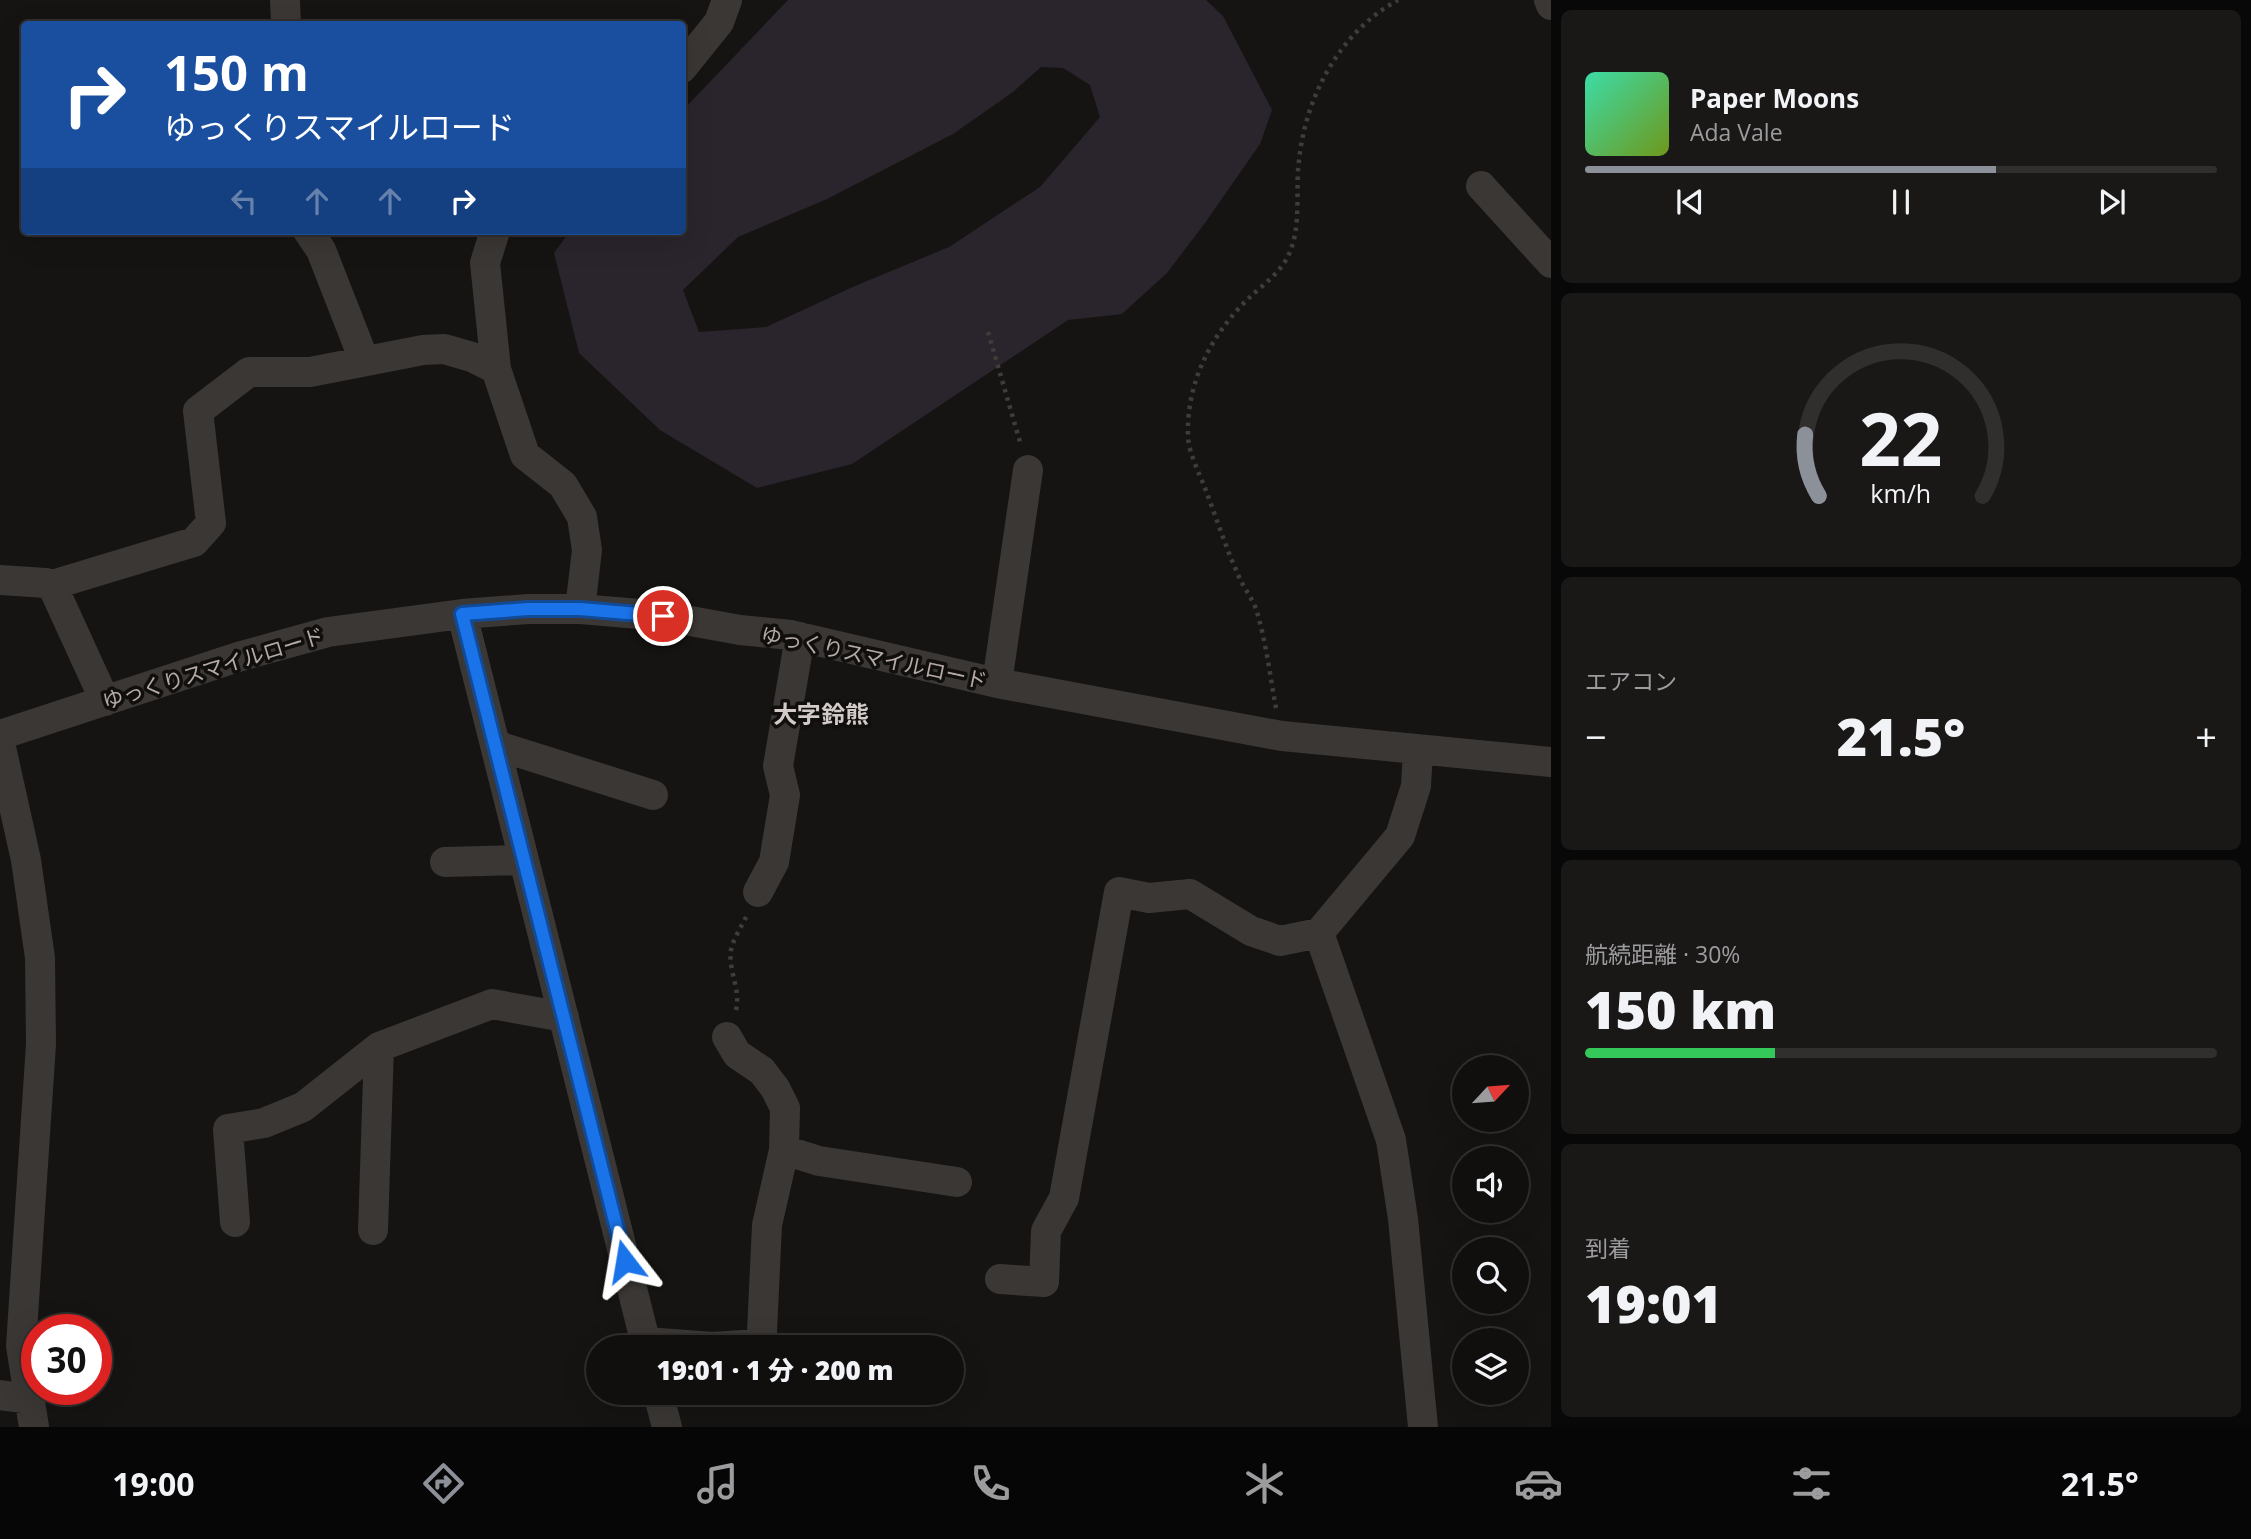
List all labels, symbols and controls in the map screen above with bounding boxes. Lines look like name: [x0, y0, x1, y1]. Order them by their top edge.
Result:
text: 150 m: [164, 39, 309, 105]
icon: right: [49, 49, 140, 140]
text: Paper Moons: [1690, 80, 1859, 116]
text: ゆっくりスマイルロード: [164, 105, 515, 148]
text: Ada Vale: [1690, 116, 1783, 148]
icon: left: [225, 182, 263, 220]
icon: ahead: [298, 182, 336, 220]
icon: ahead: [371, 182, 409, 220]
icon: right: [444, 182, 482, 220]
icon: previous: [1671, 183, 1709, 221]
icon: pause: [1882, 183, 1920, 221]
icon: next: [2093, 183, 2131, 221]
text: 22: [1859, 389, 1943, 488]
text: km/h: [1871, 476, 1931, 510]
pin: [633, 586, 693, 646]
icon: arrive: [644, 597, 682, 635]
street label: ゆっくりスマイルロード: [758, 619, 990, 695]
street label: ゆっくりスマイルロード: [99, 621, 327, 715]
text: エアコン: [1585, 665, 1677, 697]
district label: 大字鈴熊: [773, 697, 869, 730]
text: 21.5°: [1837, 700, 1965, 771]
text: −: [1585, 710, 1607, 762]
text: +: [2195, 710, 2217, 762]
text: 航続距離 · 30%: [1585, 938, 1740, 970]
text: 150 km: [1585, 973, 1776, 1044]
north arrow: [1452, 1055, 1530, 1132]
map controls: [1452, 1055, 1529, 1405]
button: sound: [1452, 1146, 1529, 1223]
position arrow: [588, 1224, 662, 1298]
text: 到着: [1585, 1232, 1631, 1264]
button: search: [1452, 1237, 1529, 1314]
text: 19:01: [1585, 1267, 1722, 1338]
speed limit sign: 30: [21, 1314, 112, 1405]
button: layers: [1452, 1328, 1529, 1405]
text: 19:01 · 1 分 · 200 m: [657, 1352, 893, 1388]
icon: directions: [419, 1459, 468, 1508]
icon: music: [693, 1459, 742, 1508]
icon: phone: [966, 1459, 1015, 1508]
icon: climate: [1240, 1459, 1289, 1508]
icon: car: [1514, 1459, 1563, 1508]
icon: filters: [1787, 1459, 1836, 1508]
text: 19:00: [112, 1462, 195, 1505]
text: 21.5°: [2061, 1462, 2139, 1505]

